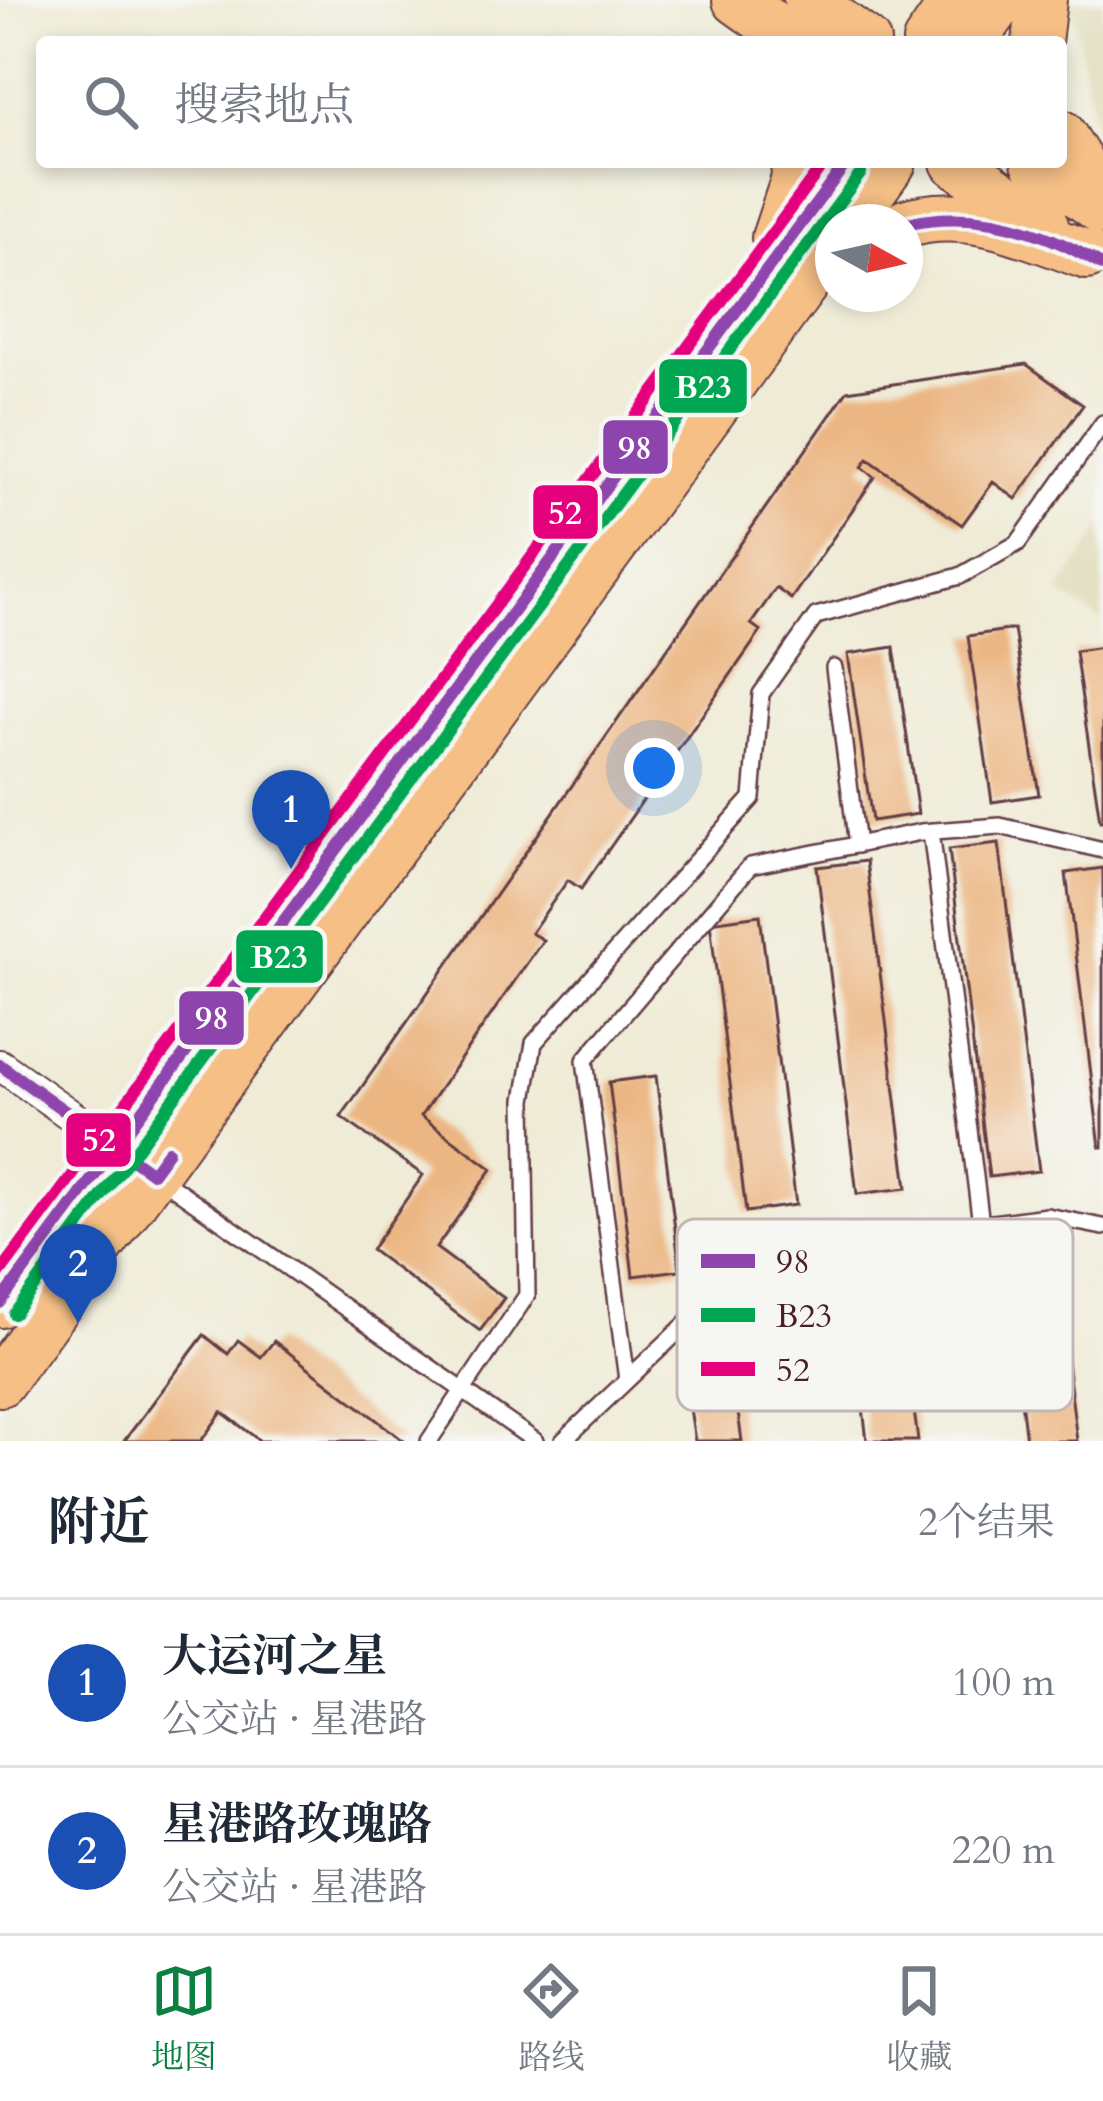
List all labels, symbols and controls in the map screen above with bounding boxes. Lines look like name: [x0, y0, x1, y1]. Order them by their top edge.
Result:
search box: [36, 36, 1067, 168]
icon: search: [78, 69, 144, 135]
text: 搜索地点: [174, 75, 354, 136]
north arrow: [815, 204, 923, 312]
line badge: B23: [657, 357, 749, 415]
text: B23: [674, 365, 732, 410]
line badge: 98: [601, 418, 670, 476]
text: 98: [618, 426, 652, 471]
line badge: 52: [531, 483, 600, 541]
text: 52: [548, 491, 582, 536]
your location: [624, 738, 684, 798]
pin: 1: [252, 770, 330, 869]
line badge: B23: [234, 928, 325, 985]
text: B23: [250, 935, 308, 980]
line badge: 98: [177, 989, 246, 1047]
text: 98: [195, 996, 229, 1041]
line badge: 52: [64, 1111, 133, 1169]
text: 52: [82, 1118, 116, 1163]
legend: [677, 1219, 1073, 1411]
pin: 2: [39, 1224, 117, 1323]
text: 98: [776, 1240, 810, 1285]
text: B23: [776, 1294, 832, 1339]
text: 52: [776, 1348, 810, 1393]
text: 附近: [48, 1488, 150, 1558]
text: 2个结果: [918, 1496, 1055, 1549]
text: 大运河之星: [162, 1626, 387, 1687]
text: 1: [77, 1656, 97, 1709]
text: 100 m: [952, 1656, 1055, 1709]
text: 公交站 · 星港路: [162, 1693, 427, 1746]
text: 星港路玫瑰路: [162, 1794, 432, 1855]
text: 2: [77, 1824, 97, 1877]
text: 220 m: [952, 1824, 1055, 1877]
text: 公交站 · 星港路: [162, 1861, 427, 1914]
tab: 地图: [151, 1958, 217, 2080]
tab: 路线: [518, 1958, 584, 2080]
tab: 收藏: [886, 1958, 952, 2080]

